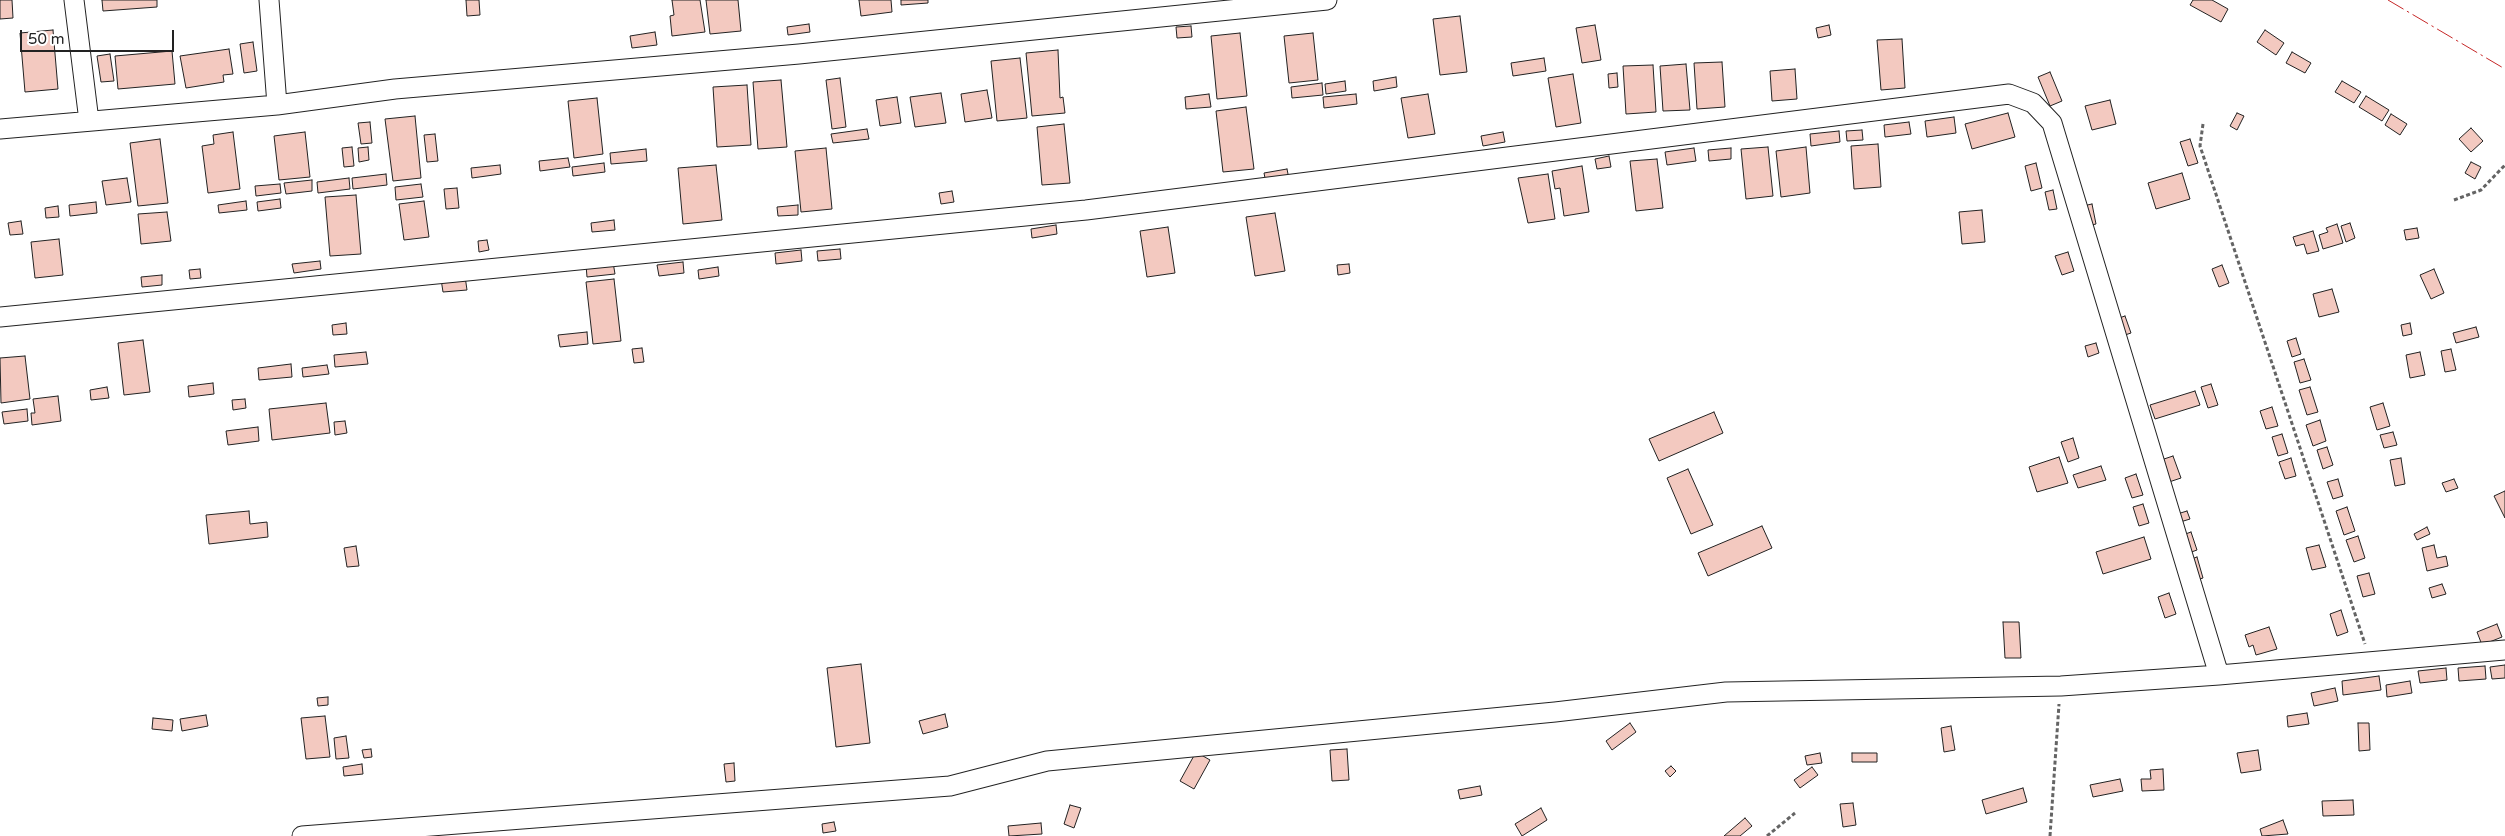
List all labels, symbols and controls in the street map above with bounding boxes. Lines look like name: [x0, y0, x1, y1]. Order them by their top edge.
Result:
scale bar: [22, 20, 176, 52]
text: 50 m: [28, 30, 65, 48]

